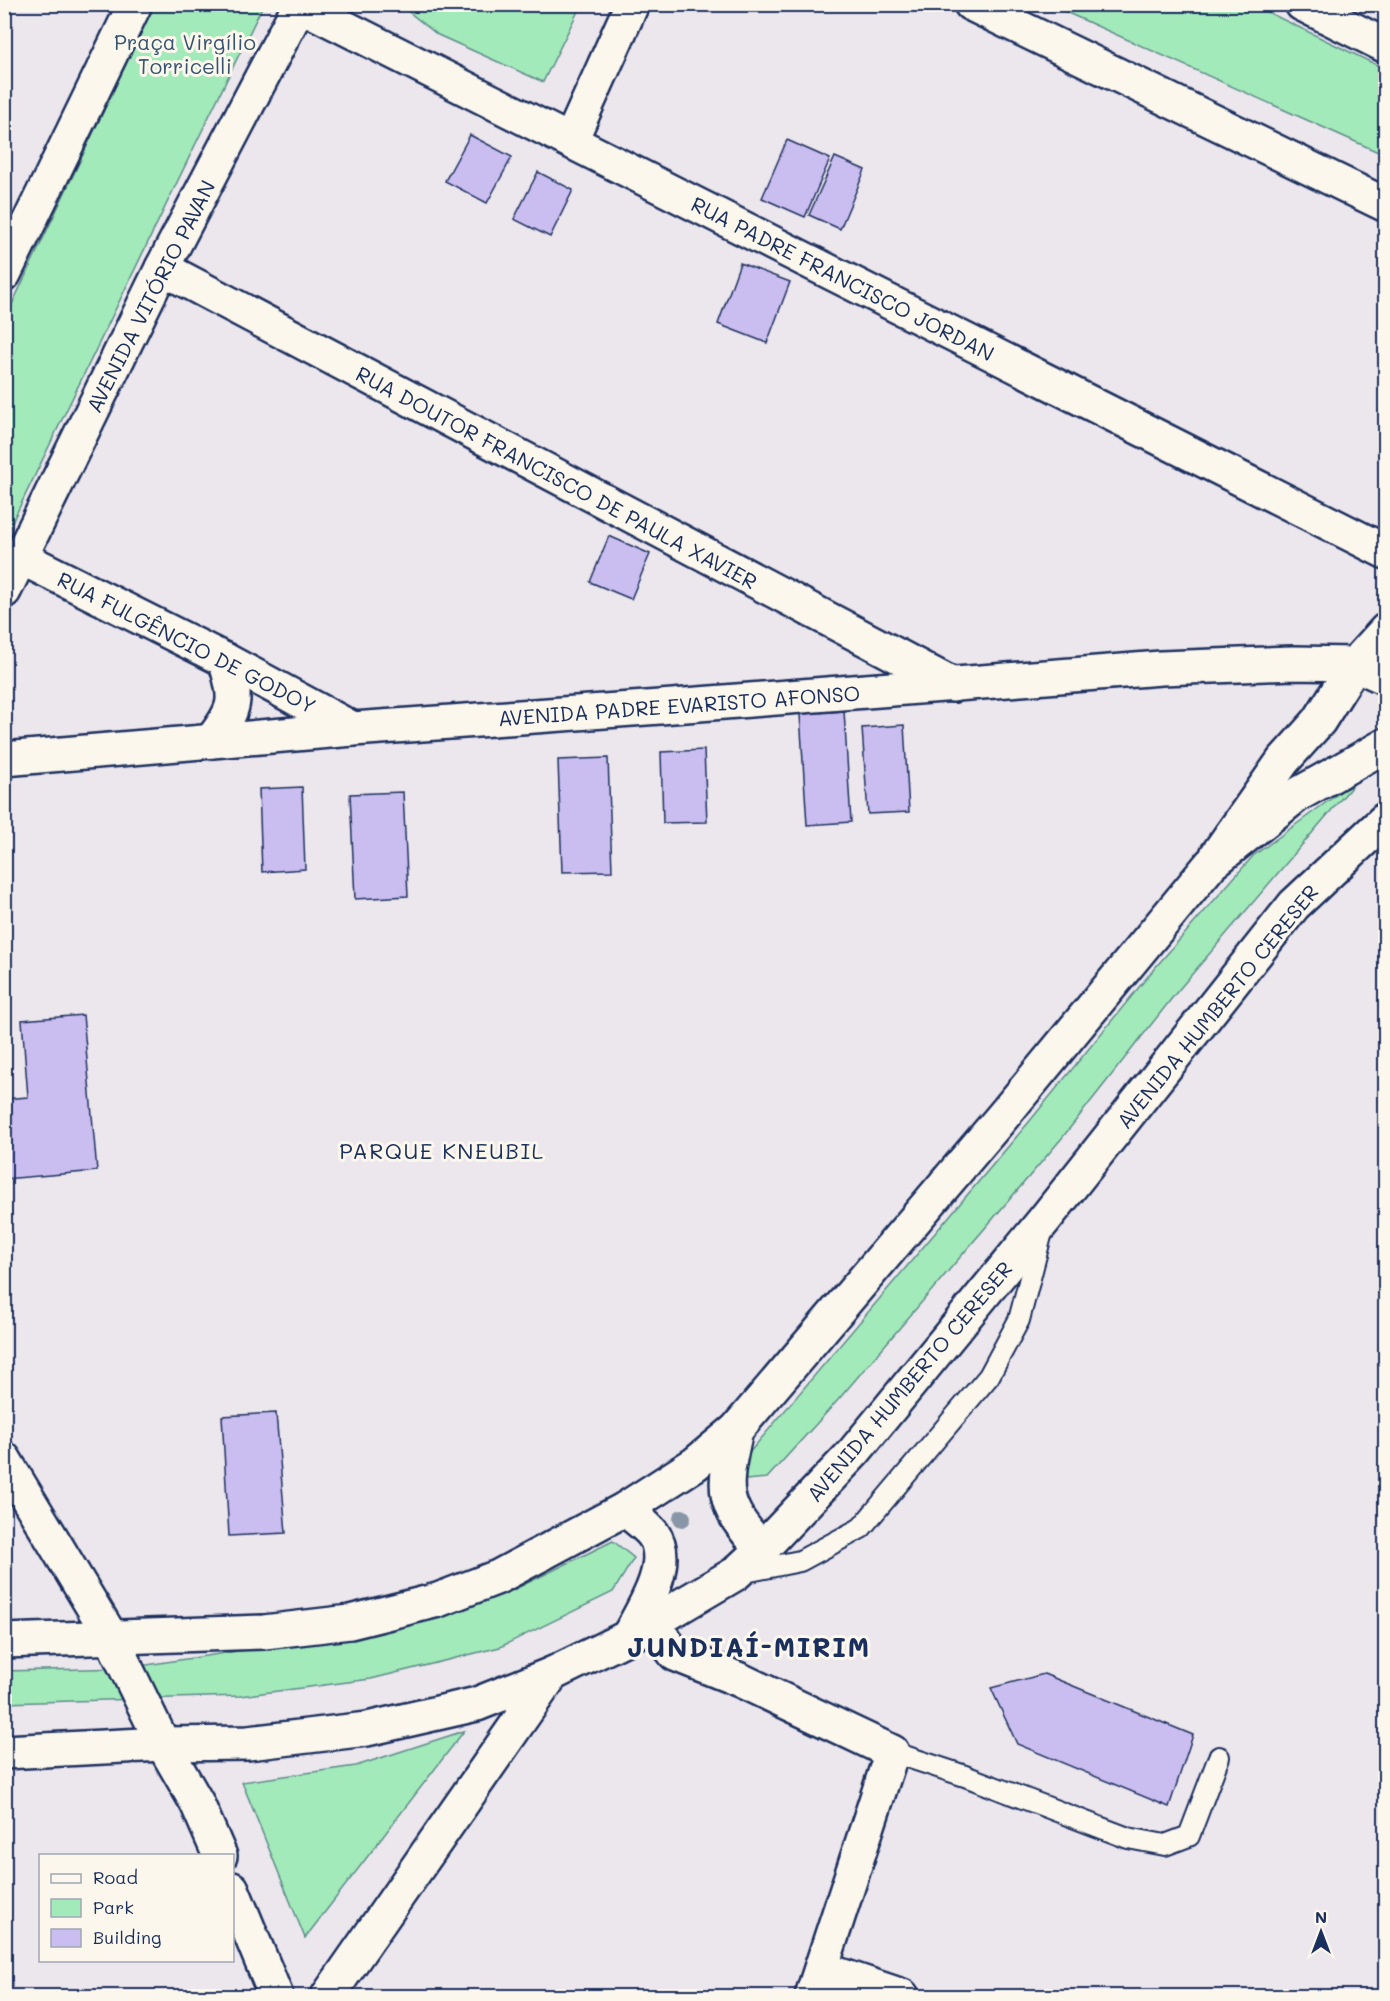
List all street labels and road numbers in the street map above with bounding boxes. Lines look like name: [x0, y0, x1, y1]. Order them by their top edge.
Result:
street label: AVENIDA VITÓRIO PAVAN: [80, 175, 220, 417]
street label: RUA PADRE FRANCISCO JORDAN: [687, 190, 999, 366]
street label: RUA DOUTOR FRANCISCO DE PAULA XAVIER: [352, 359, 762, 595]
street label: RUA FULGÊNCIO DE GODOY: [53, 565, 321, 719]
street label: AVENIDA PADRE EVARISTO AFONSO: [497, 679, 861, 731]
street label: AVENIDA HUMBERTO CERESER: [1110, 878, 1324, 1134]
street label: AVENIDA HUMBERTO CERESER: [800, 1255, 1018, 1507]

